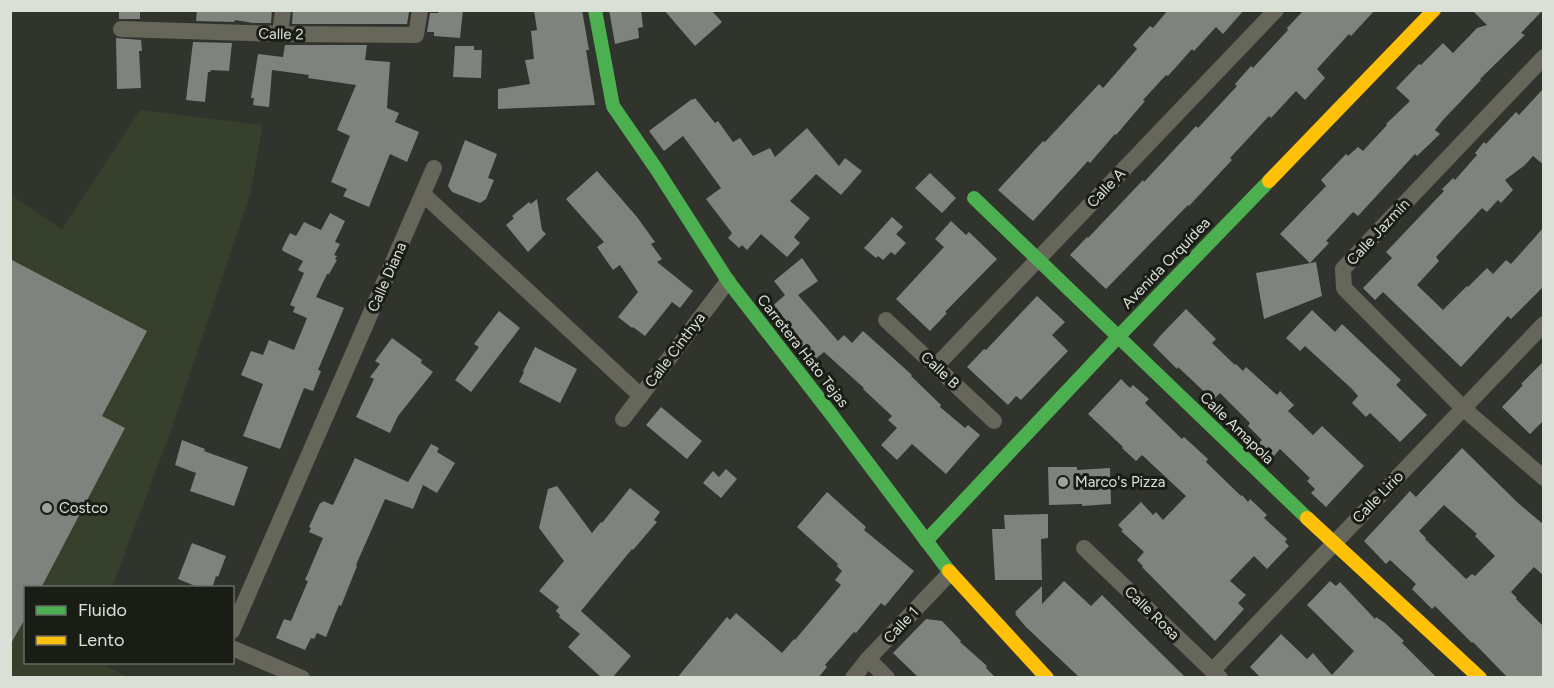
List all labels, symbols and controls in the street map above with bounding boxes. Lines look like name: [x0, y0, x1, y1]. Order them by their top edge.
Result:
street label: Calle 2: [258, 25, 304, 43]
street label: Calle A: [1083, 165, 1129, 211]
street label: Calle Jazmín: [1343, 195, 1413, 269]
street label: Avenida Orquídea: [1118, 214, 1214, 312]
street label: Calle Diana: [364, 239, 410, 315]
street label: Carretera Hato Tejas: [753, 291, 853, 411]
street label: Calle Cinthya: [641, 309, 709, 391]
street label: Calle B: [917, 348, 963, 392]
street label: Calle Amapola: [1196, 388, 1278, 468]
street label: Calle Lirio: [1349, 467, 1407, 527]
place label: Marco's Pizza: [1075, 473, 1165, 491]
marker: Marco's Pizza: [1056, 475, 1070, 489]
place label: Costco: [59, 499, 108, 517]
marker: Costco: [40, 501, 54, 515]
street label: Calle Rosa: [1121, 582, 1183, 644]
legend: [24, 586, 234, 664]
text: Fluido: [78, 599, 127, 621]
street label: Calle 1: [880, 603, 922, 647]
text: Lento: [78, 629, 124, 651]

